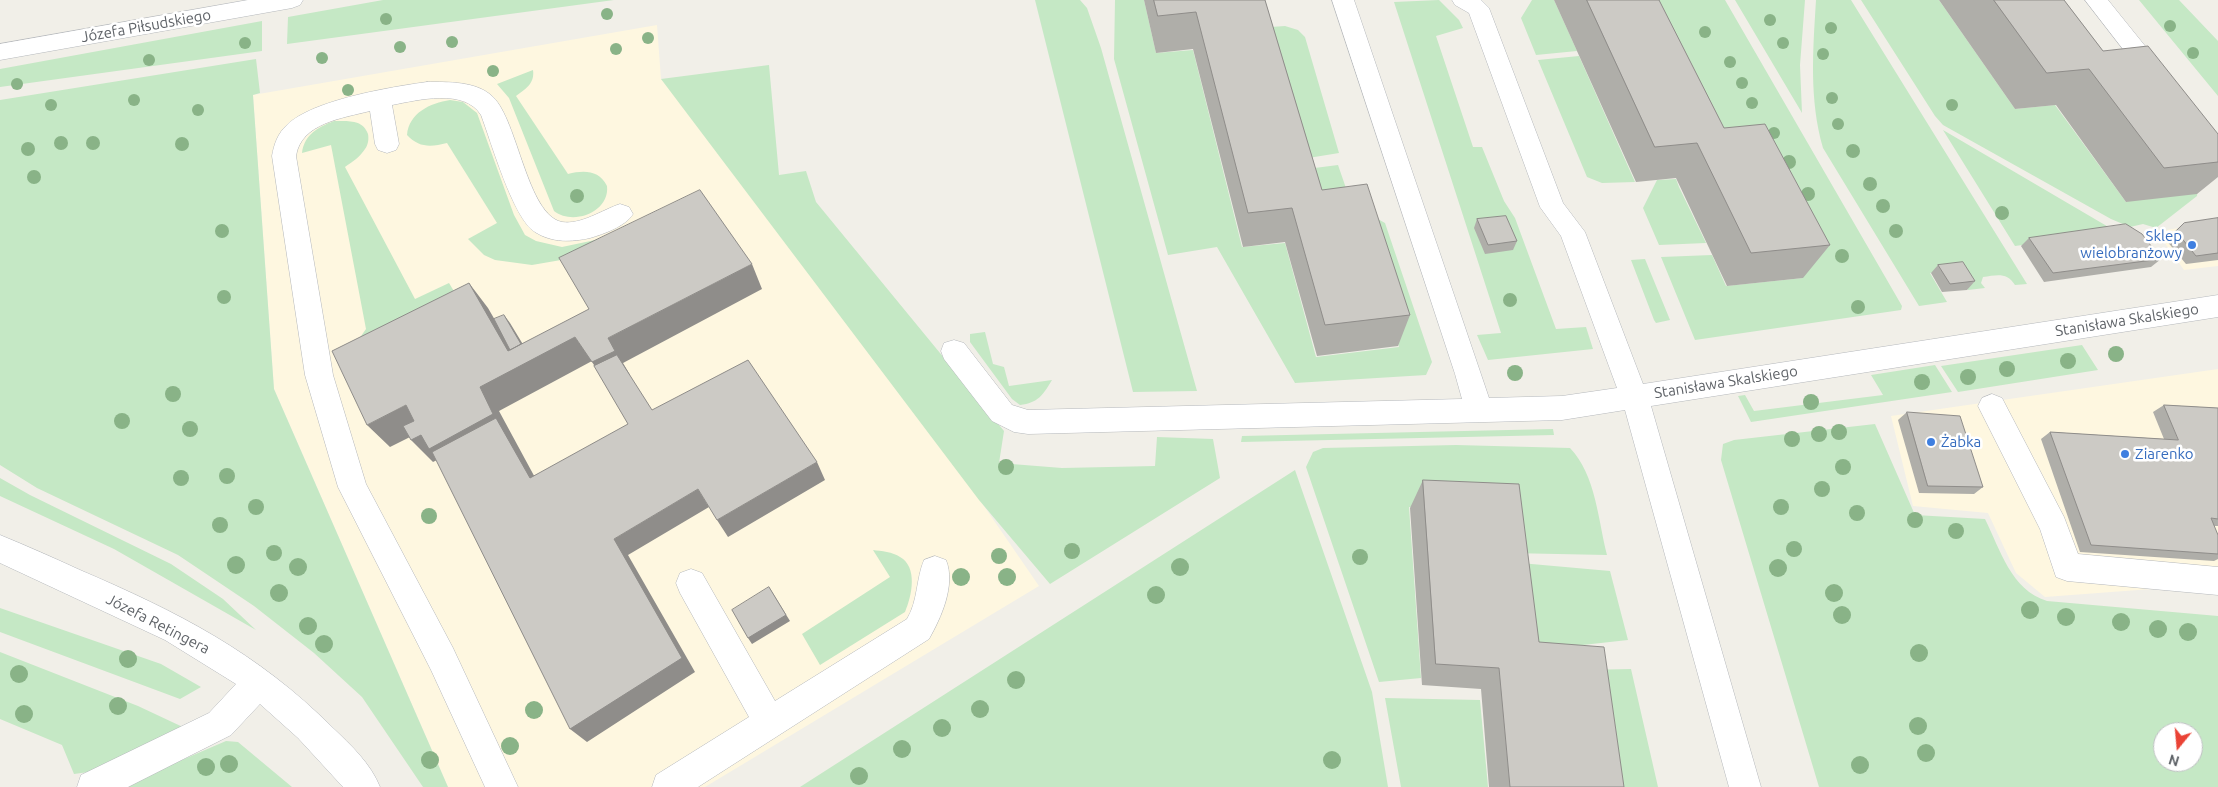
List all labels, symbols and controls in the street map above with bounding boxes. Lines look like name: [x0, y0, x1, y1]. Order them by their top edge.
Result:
street label: Józefa Piłsudskiego: [80, 6, 212, 46]
place label: Sklep wielobranżowy: [2080, 227, 2182, 262]
marker: Sklep wielobranżowy: [2186, 239, 2198, 251]
street label: Stanisława Skalskiego: [2054, 300, 2200, 340]
street label: Stanisława Skalskiego: [1653, 362, 1799, 402]
place label: Żabka: [1941, 433, 1981, 451]
marker: Żabka: [1925, 436, 1937, 448]
place label: Ziarenko: [2135, 445, 2194, 463]
marker: Ziarenko: [2119, 448, 2131, 460]
street label: Józefa Retingera: [103, 590, 213, 658]
north arrow: [2153, 722, 2203, 772]
text: N: [2167, 751, 2181, 770]

